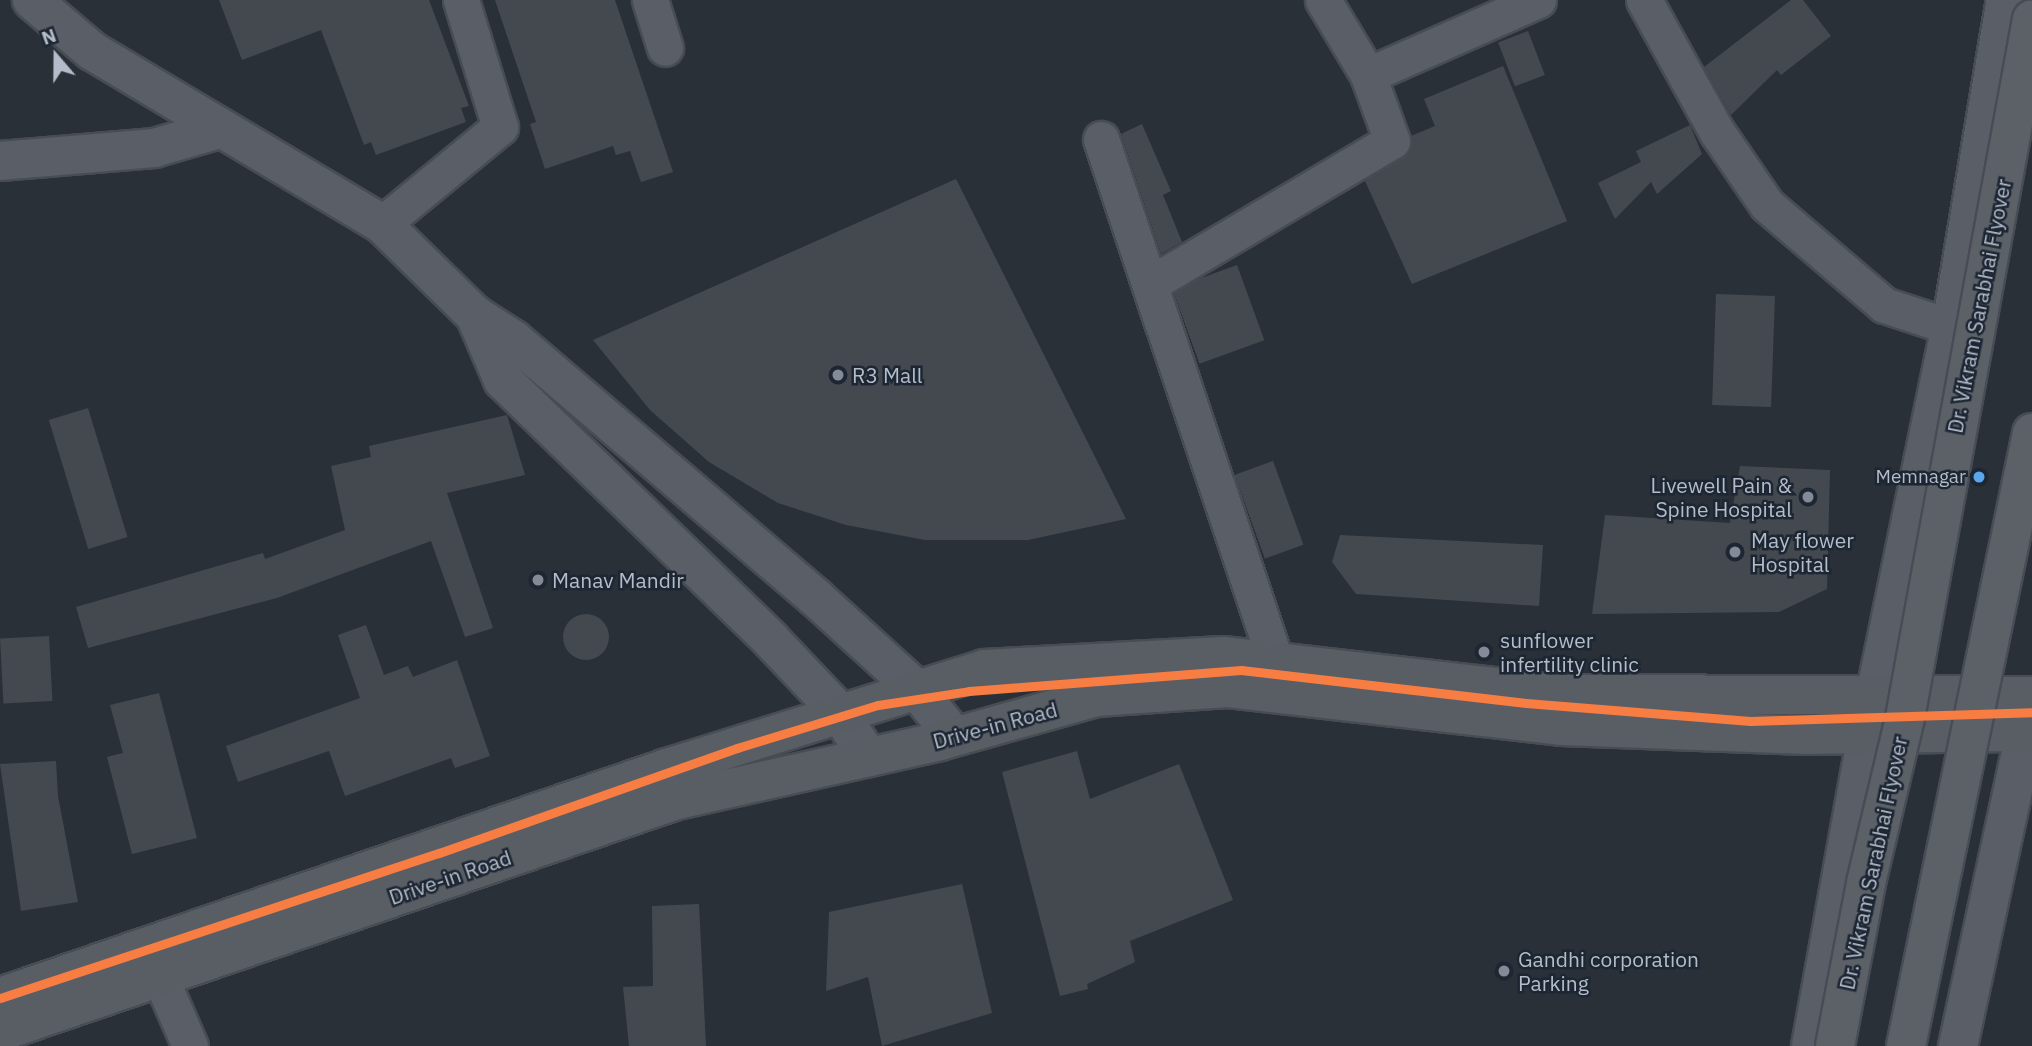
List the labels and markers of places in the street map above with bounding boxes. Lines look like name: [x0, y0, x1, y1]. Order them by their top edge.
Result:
place label: R3 Mall: [852, 362, 923, 388]
marker: R3 Mall: [830, 367, 846, 383]
place label: Memnagar: [1876, 466, 1966, 488]
marker: Memnagar: [1972, 470, 1986, 484]
place label: Livewell Pain & Spine Hospital: [1650, 472, 1792, 522]
marker: Livewell Pain & Spine Hospital: [1798, 487, 1818, 507]
place label: May flower Hospital: [1751, 527, 1854, 577]
marker: May flower Hospital: [1725, 542, 1745, 562]
place label: Manav Mandir: [552, 567, 684, 593]
marker: Manav Mandir: [530, 572, 546, 588]
place label: sunflower infertility clinic: [1500, 627, 1639, 677]
marker: sunflower infertility clinic: [1474, 642, 1494, 662]
place label: Gandhi corporation Parking: [1518, 946, 1699, 996]
marker: Gandhi corporation Parking: [1496, 963, 1512, 979]

